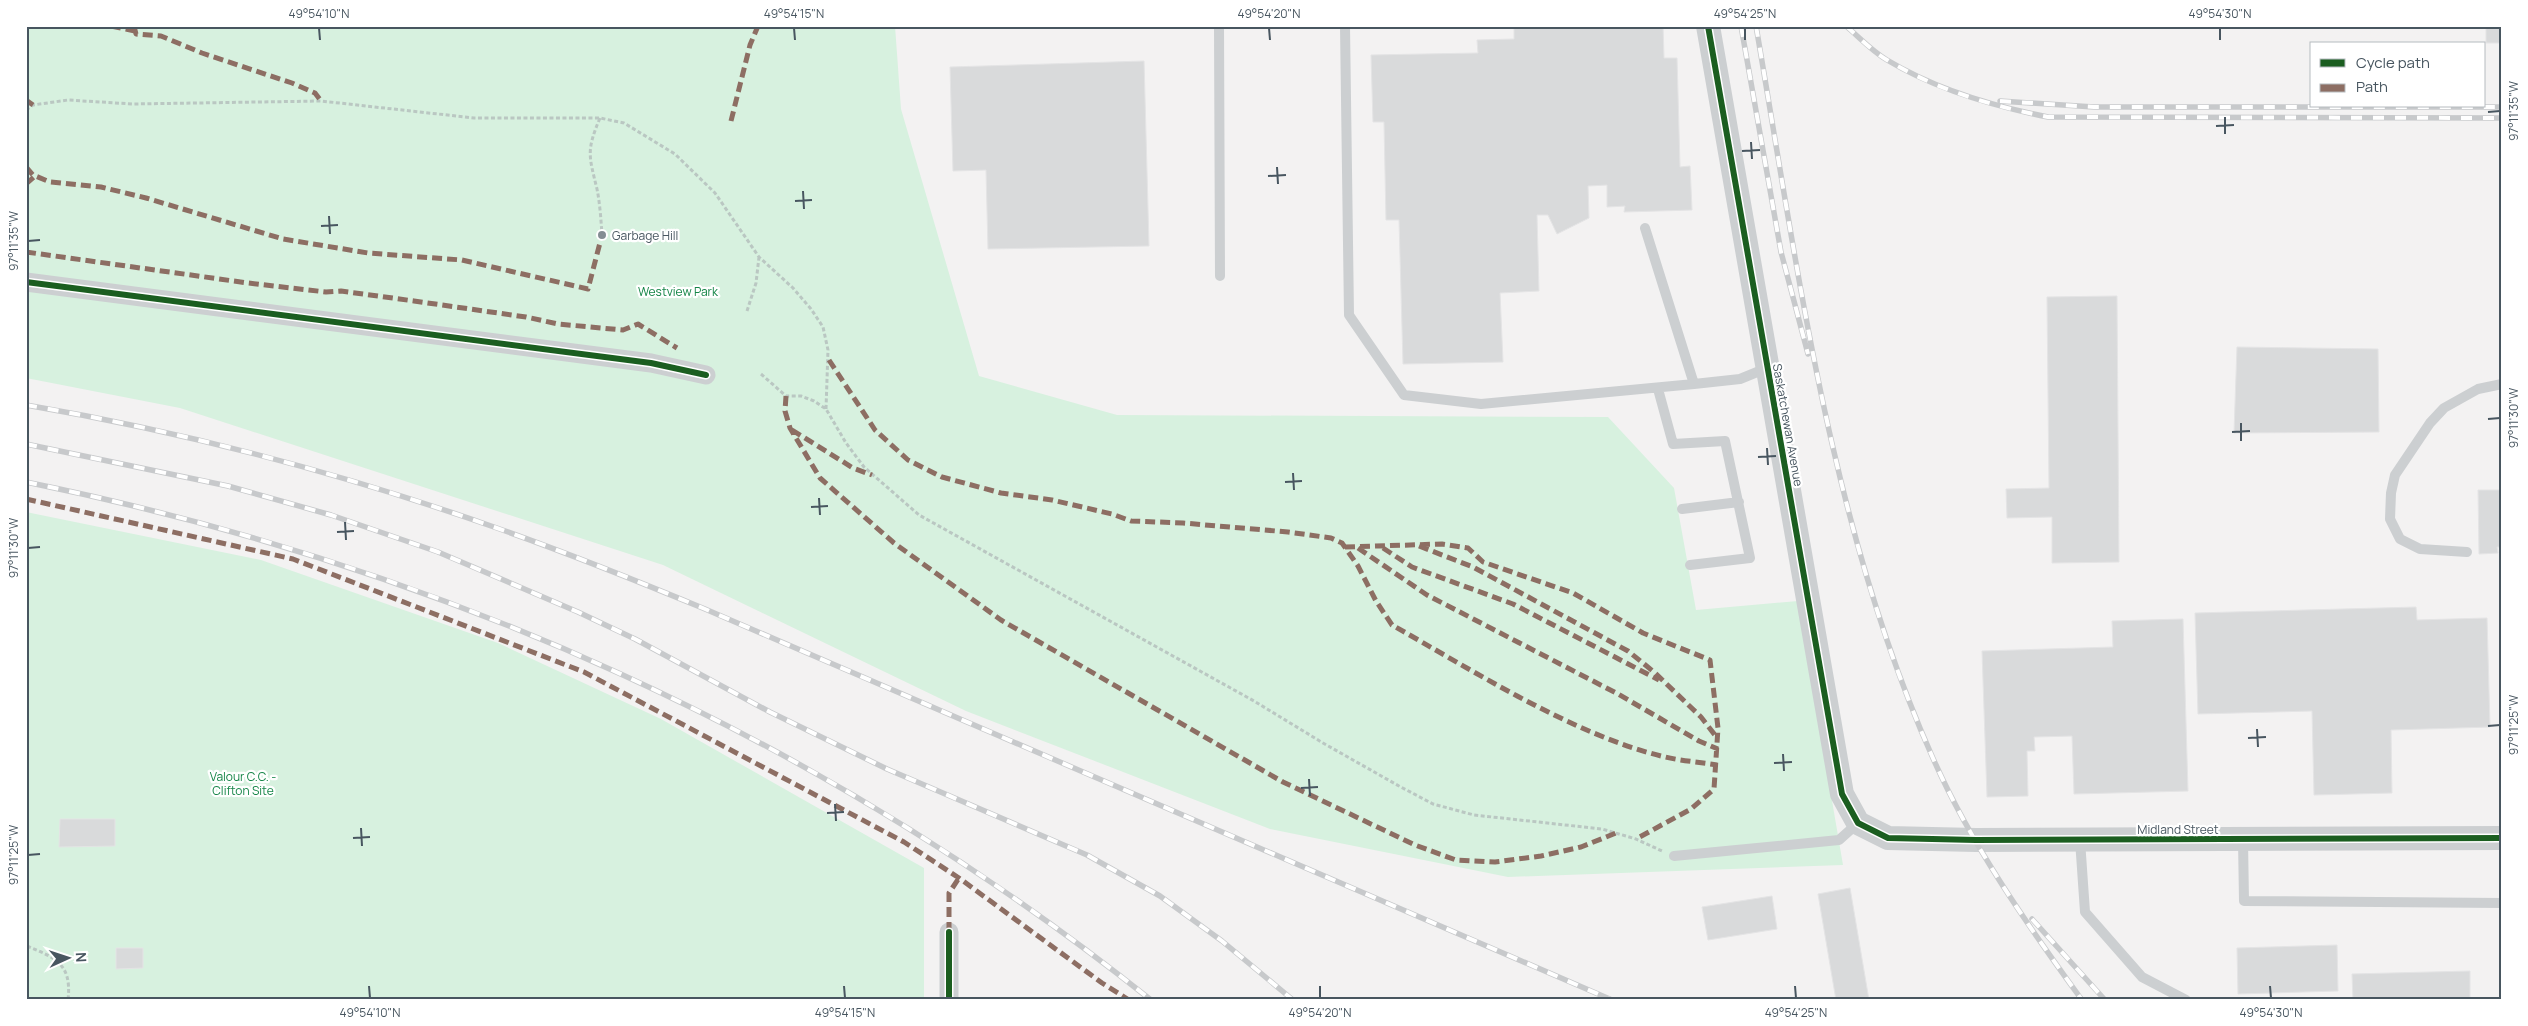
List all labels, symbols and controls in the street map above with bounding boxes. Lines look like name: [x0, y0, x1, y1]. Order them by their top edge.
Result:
text: 49°54'10"N: [289, 5, 349, 22]
text: 49°54'15"N: [764, 5, 824, 22]
text: 49°54'20"N: [1237, 5, 1301, 22]
text: 49°54'25"N: [1714, 5, 1776, 22]
text: 49°54'30"N: [2189, 5, 2251, 22]
legend: [2310, 42, 2486, 108]
text: Cycle path: [2356, 52, 2430, 73]
text: Path: [2356, 76, 2388, 97]
text: 97°11'35"W: [2505, 80, 2522, 141]
text: 97°11'35"W: [5, 210, 22, 271]
place label: Garbage Hill: [612, 227, 678, 244]
marker: Garbage Hill: [596, 229, 608, 241]
park label: Westview Park: [638, 283, 719, 300]
street label: Saskatchewan Avenue: [1769, 362, 1807, 488]
text: 97°11'30"W: [2505, 387, 2522, 448]
text: 97°11'30"W: [5, 517, 22, 578]
text: 97°11'25"W: [2505, 694, 2522, 755]
park label: Valour C.C. - Clifton Site: [210, 768, 276, 799]
street label: Midland Street: [2137, 821, 2219, 838]
text: 97°11'25"W: [5, 824, 22, 885]
north arrow: [42, 934, 92, 984]
text: N: [72, 952, 91, 963]
text: 49°54'10"N: [340, 1004, 400, 1021]
text: 49°54'15"N: [815, 1004, 875, 1021]
text: 49°54'20"N: [1288, 1004, 1352, 1021]
text: 49°54'25"N: [1765, 1004, 1827, 1021]
text: 49°54'30"N: [2240, 1004, 2302, 1021]

